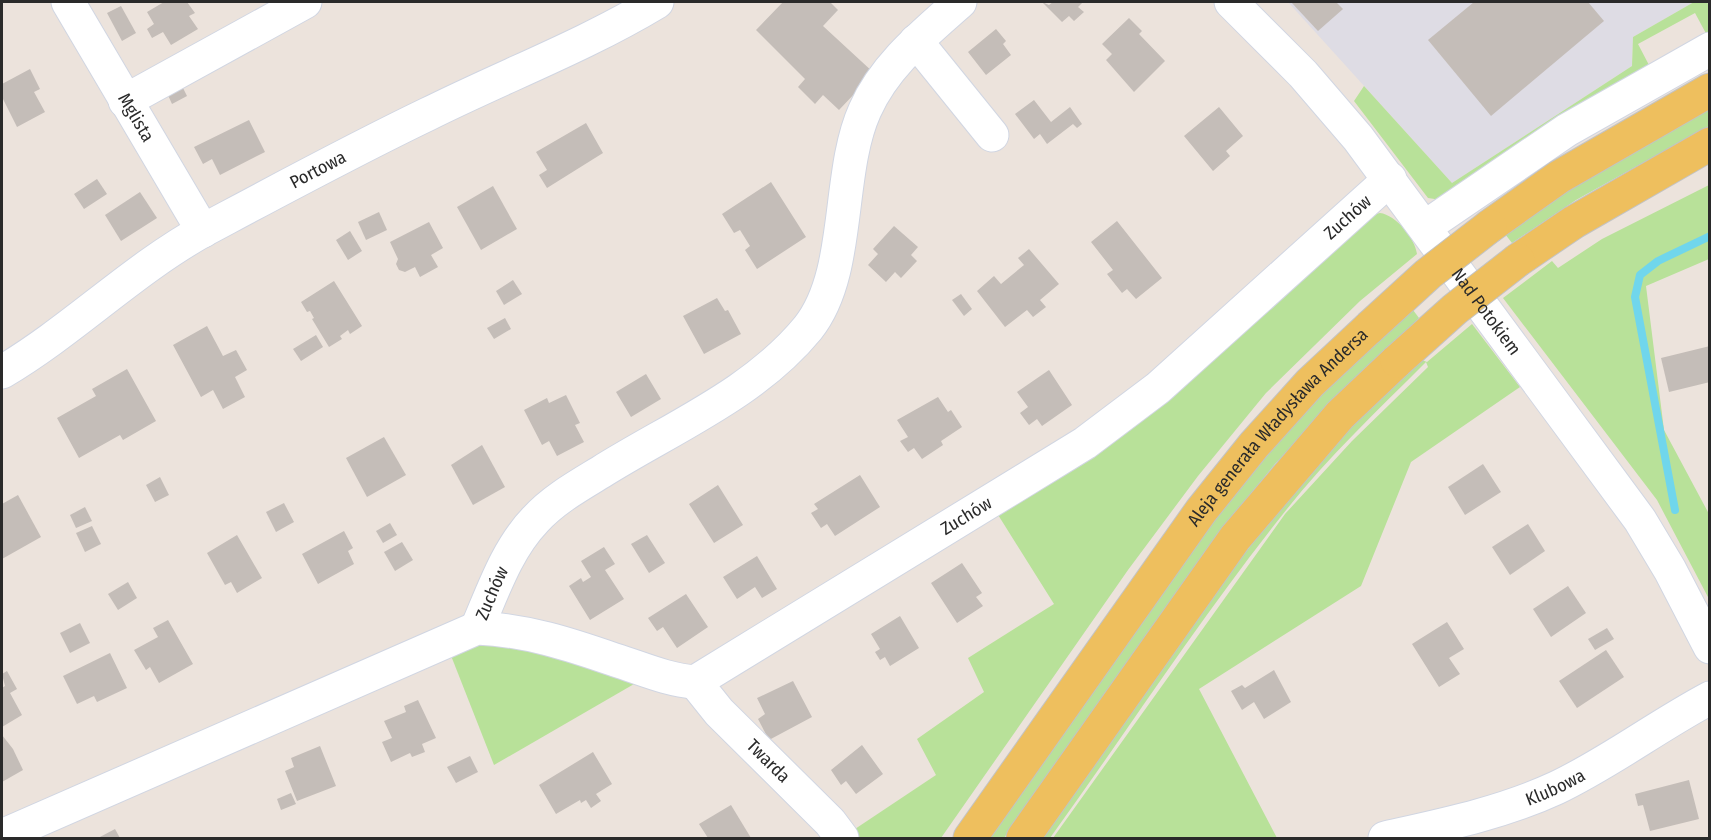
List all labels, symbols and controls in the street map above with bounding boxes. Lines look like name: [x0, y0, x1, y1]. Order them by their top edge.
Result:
street label: Mglista: [113, 89, 159, 146]
street label: Portowa: [286, 146, 350, 193]
street label: Zuchów: [1319, 190, 1376, 244]
street label: Nad Potokiem: [1447, 264, 1526, 359]
street label: Aleja generała Władysława Andersa: [1183, 324, 1373, 531]
street label: Zuchów: [937, 492, 996, 540]
street label: Zuchów: [471, 563, 513, 623]
street label: Twarda: [742, 735, 795, 787]
street label: Klubowa: [1522, 764, 1589, 811]

